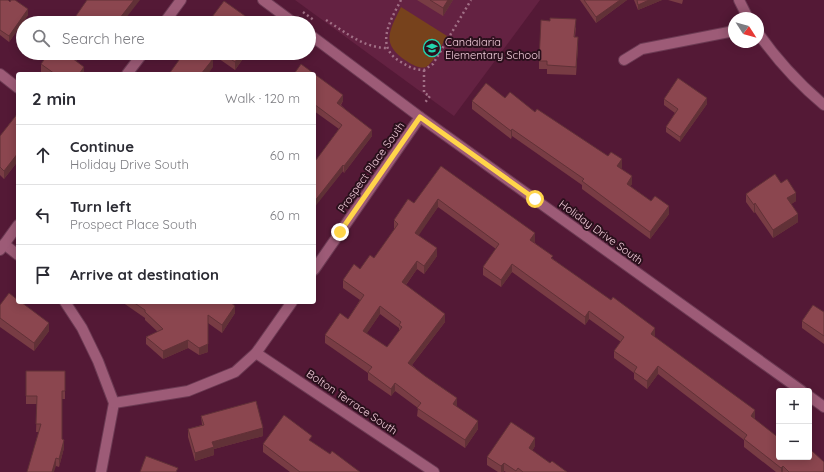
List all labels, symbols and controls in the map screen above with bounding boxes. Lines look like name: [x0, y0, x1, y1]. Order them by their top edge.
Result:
north arrow: [728, 12, 764, 48]
search box: [16, 16, 316, 60]
icon: search: [30, 27, 52, 49]
text: Search here: [62, 29, 145, 48]
place label: Candalaria Elementary School: [445, 35, 540, 62]
school or university icon: Candalaria Elementary School: [422, 38, 442, 58]
text: 2 min: [32, 88, 76, 109]
text: Walk · 120 m: [225, 90, 300, 106]
street label: Prospect Place South: [334, 119, 408, 215]
text: Continue: [70, 137, 134, 156]
icon: ahead: [32, 144, 54, 166]
text: 60 m: [270, 147, 300, 163]
text: Holiday Drive South: [70, 156, 189, 172]
route start: [526, 190, 544, 208]
text: Turn left: [70, 197, 132, 216]
street label: Holiday Drive South: [556, 197, 646, 267]
icon: left: [32, 204, 54, 226]
text: 60 m: [270, 207, 300, 223]
text: Prospect Place South: [70, 216, 197, 232]
route end: [331, 223, 349, 241]
icon: arrive: [32, 264, 54, 286]
text: Arrive at destination: [70, 265, 219, 284]
street label: Bolton Terrace South: [304, 366, 400, 438]
map controls: [776, 388, 812, 460]
button: +: [776, 388, 812, 424]
button: −: [776, 424, 812, 460]

